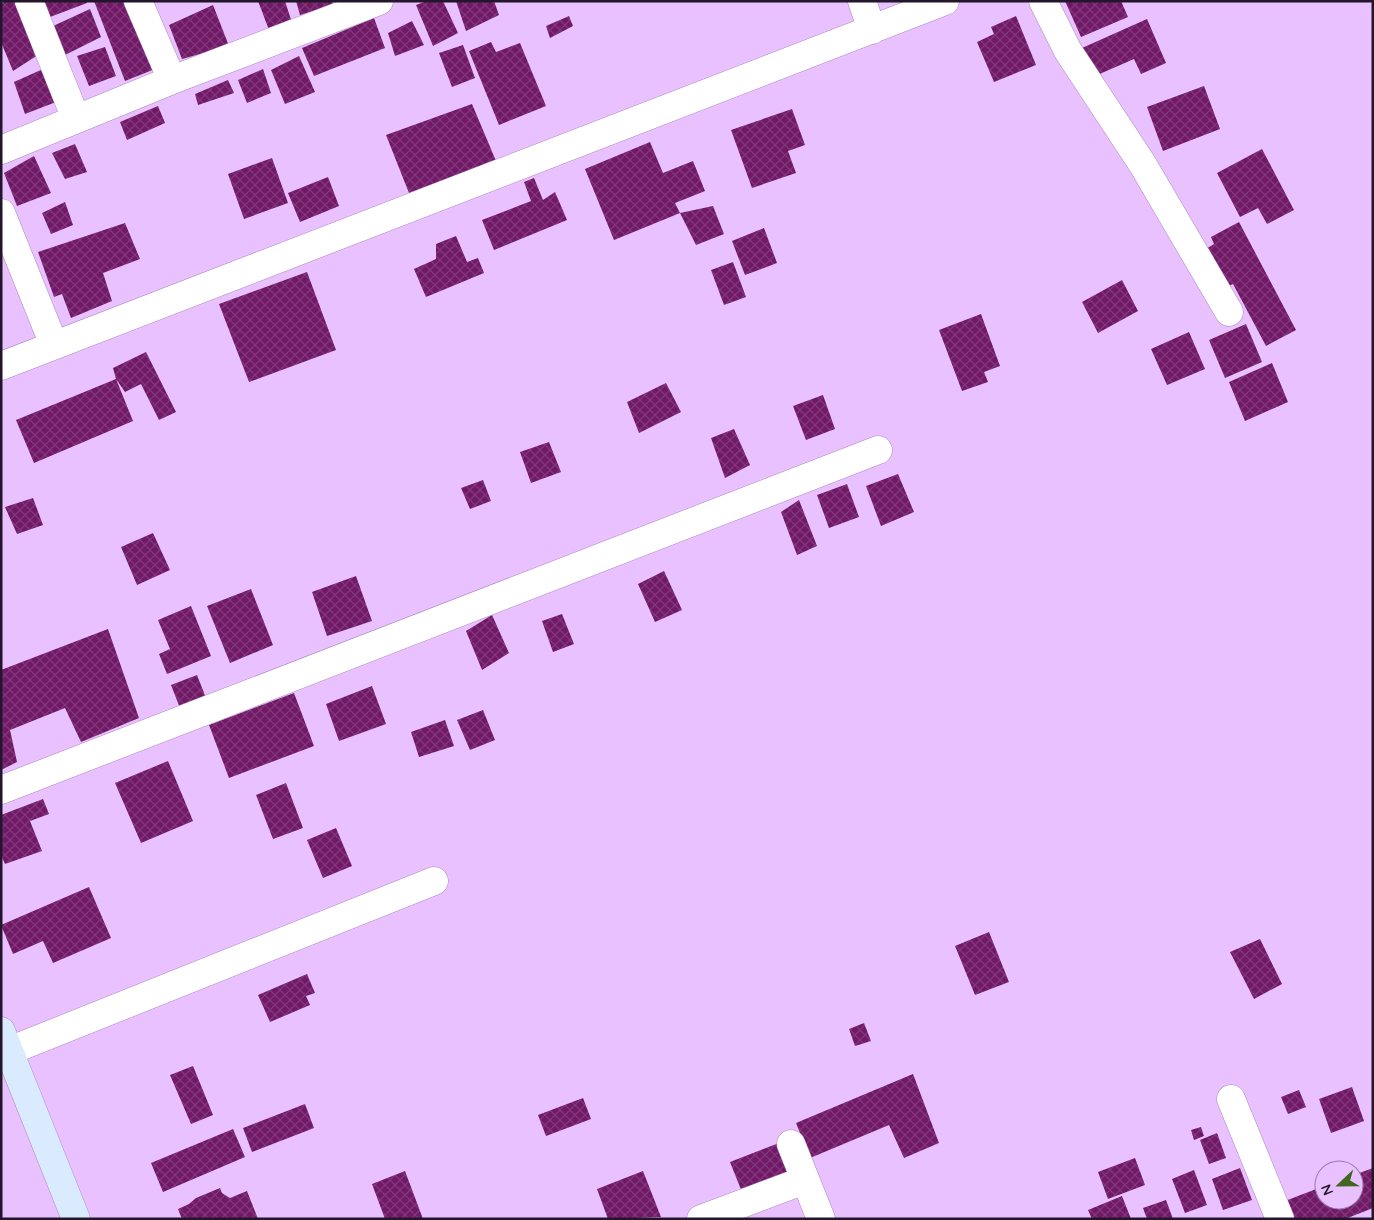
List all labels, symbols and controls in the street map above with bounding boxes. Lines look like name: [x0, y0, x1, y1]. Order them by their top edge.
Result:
north arrow: [1314, 1160, 1364, 1210]
text: N: [1317, 1182, 1337, 1198]

